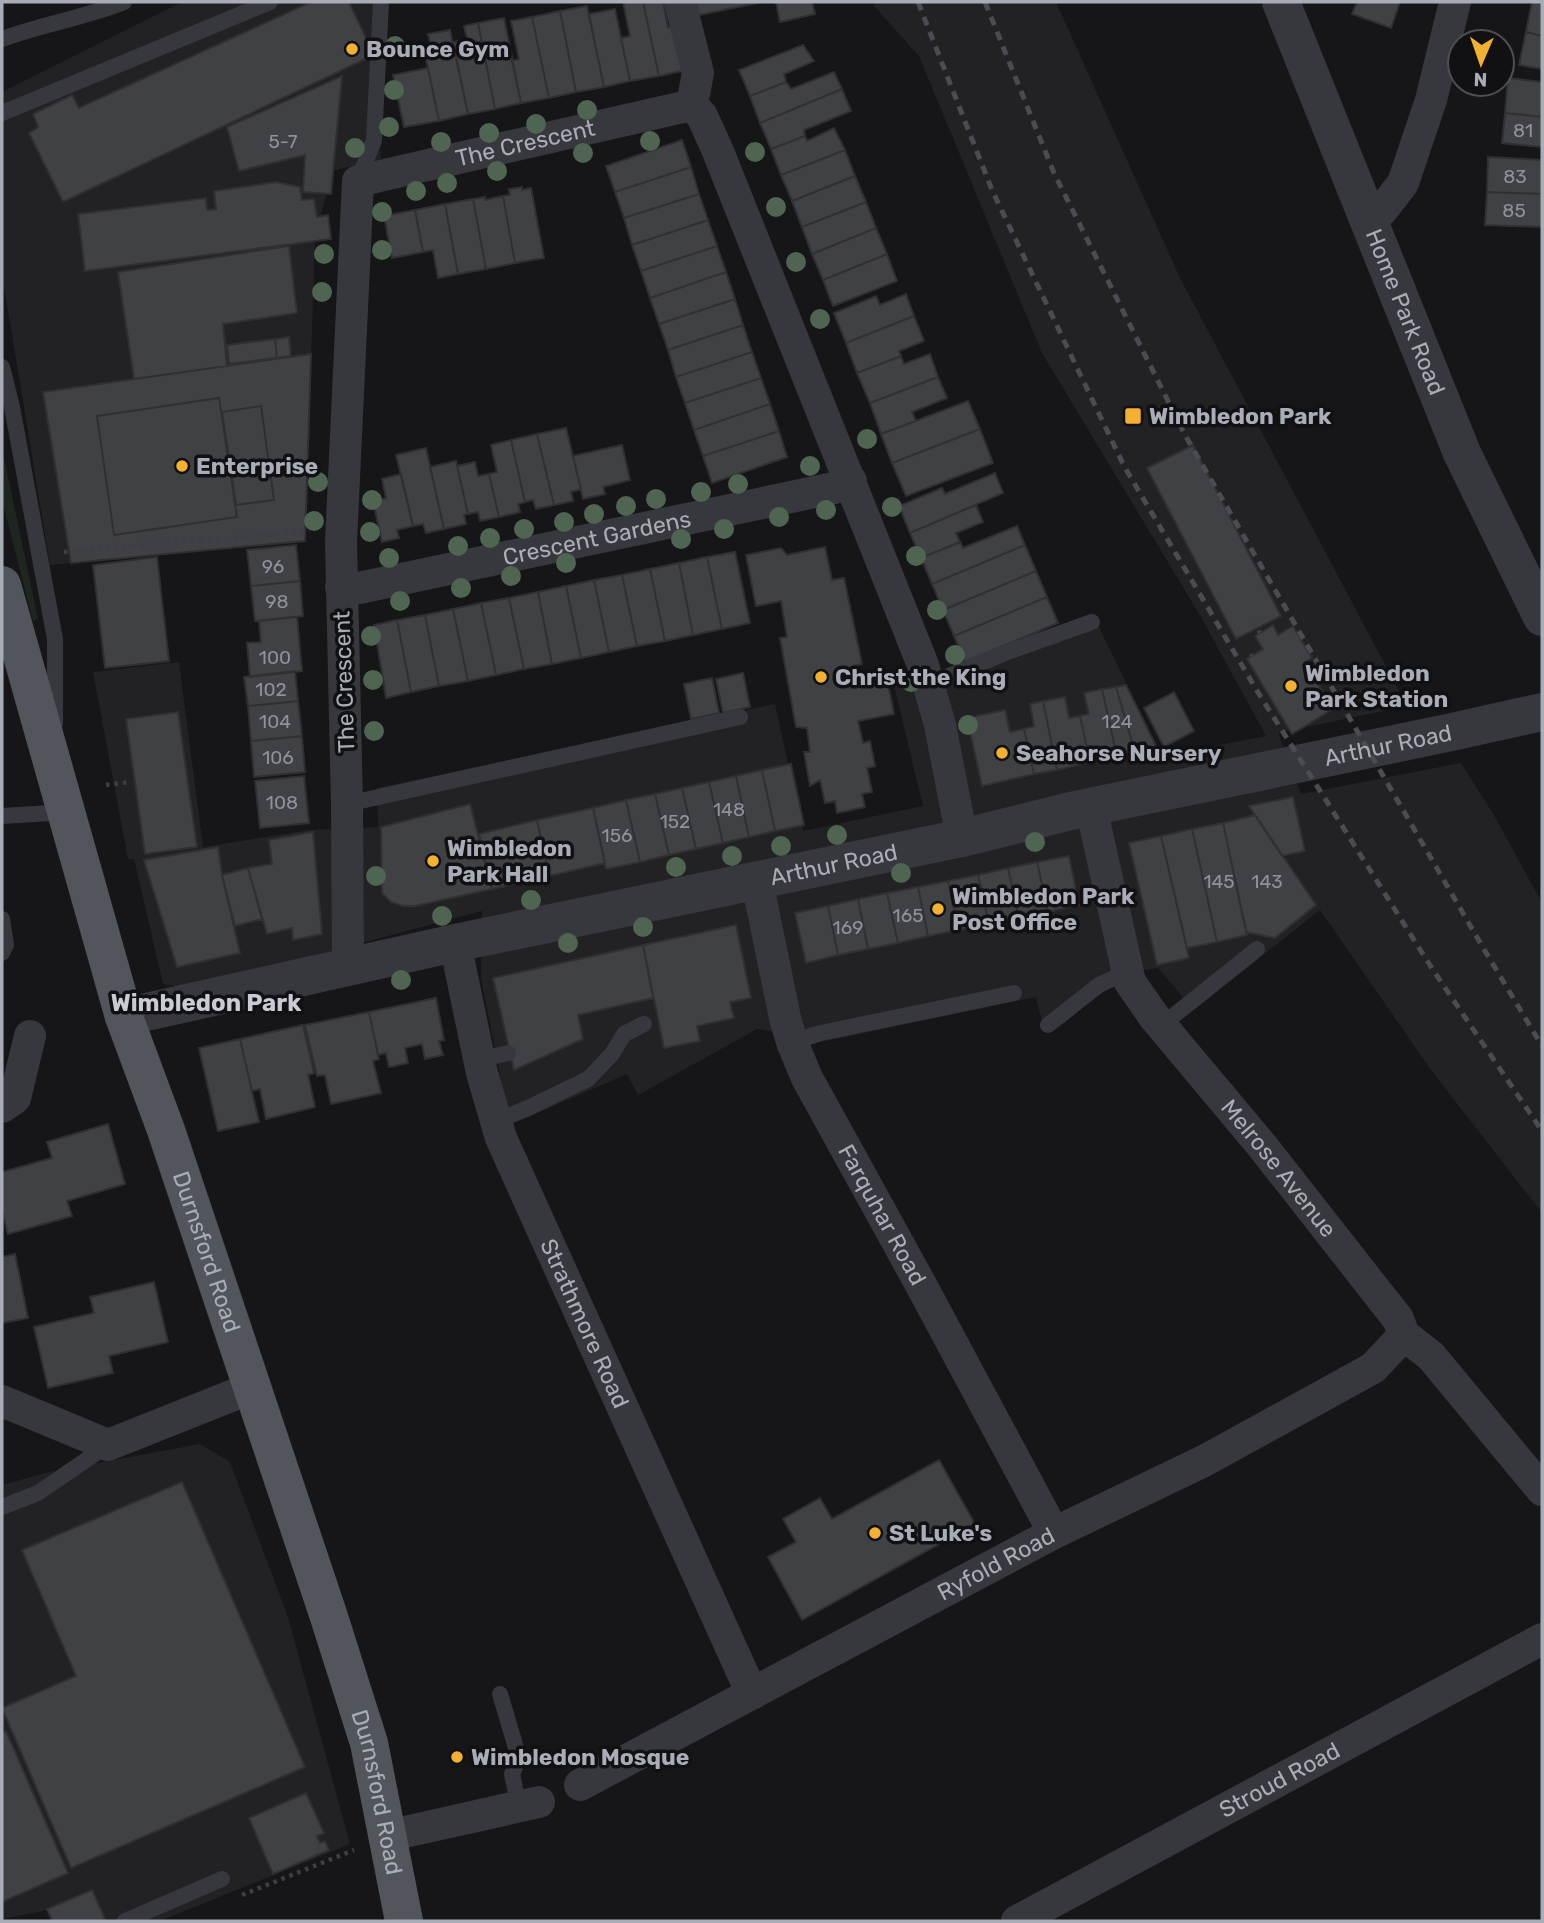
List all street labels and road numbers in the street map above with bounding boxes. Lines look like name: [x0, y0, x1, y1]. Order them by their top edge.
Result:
street label: The Crescent: [453, 114, 598, 172]
street label: Home Park Road: [1360, 225, 1451, 399]
street label: Crescent Gardens: [500, 505, 693, 571]
street label: The Crescent: [328, 610, 360, 754]
street label: Arthur Road: [1322, 718, 1454, 772]
street label: Arthur Road: [768, 838, 900, 891]
street label: Melrose Avenue: [1215, 1094, 1343, 1243]
street label: Farquhar Road: [832, 1139, 932, 1290]
street label: Durnsford Road: [167, 1168, 247, 1336]
street label: Strathmore Road: [534, 1234, 635, 1413]
street label: Ryfold Road: [932, 1521, 1059, 1607]
street label: Durnsford Road: [345, 1706, 409, 1877]
street label: Stroud Road: [1214, 1736, 1345, 1824]

